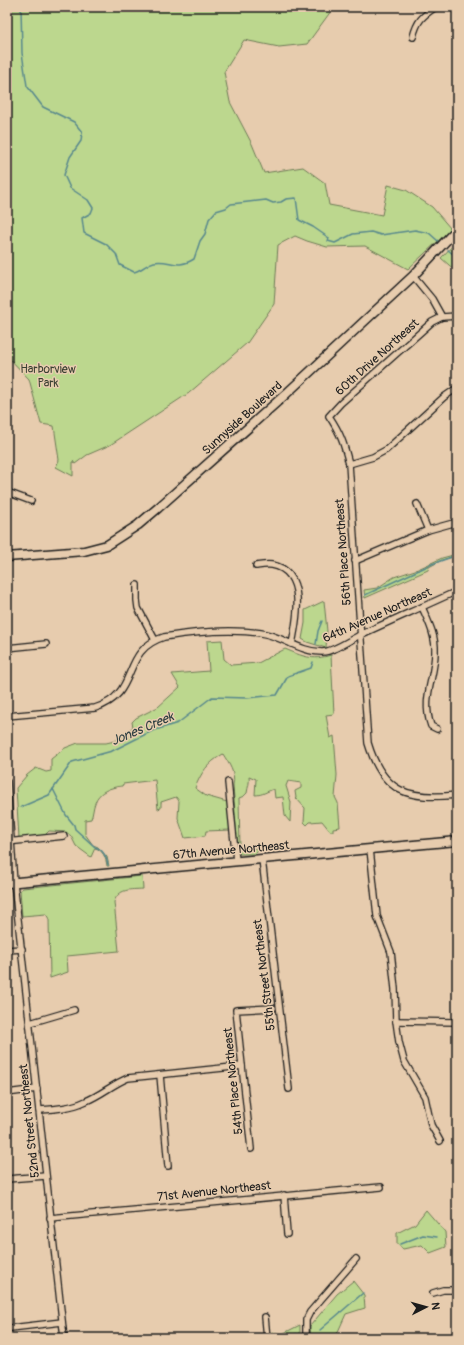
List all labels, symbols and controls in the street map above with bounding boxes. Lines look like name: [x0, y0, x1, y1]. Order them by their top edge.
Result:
street label: 60th Drive Northeast: [332, 316, 422, 399]
park label: Harborview Park: [20, 362, 76, 391]
street label: Sunnyside Boulevard: [199, 378, 286, 458]
street label: 56th Place Northeast: [332, 498, 355, 606]
street label: 64th Avenue Northeast: [320, 585, 434, 646]
water label: Jones Creek: [109, 708, 177, 749]
street label: 67th Avenue Northeast: [172, 838, 290, 863]
street label: 55th Street Northeast: [250, 918, 279, 1032]
street label: 54th Place Northeast: [220, 1027, 247, 1135]
street label: 52nd Street Northeast: [16, 1063, 43, 1179]
street label: 71st Avenue Northeast: [156, 1178, 272, 1205]
north arrow: [406, 1287, 446, 1327]
text: N: [429, 1302, 442, 1311]

